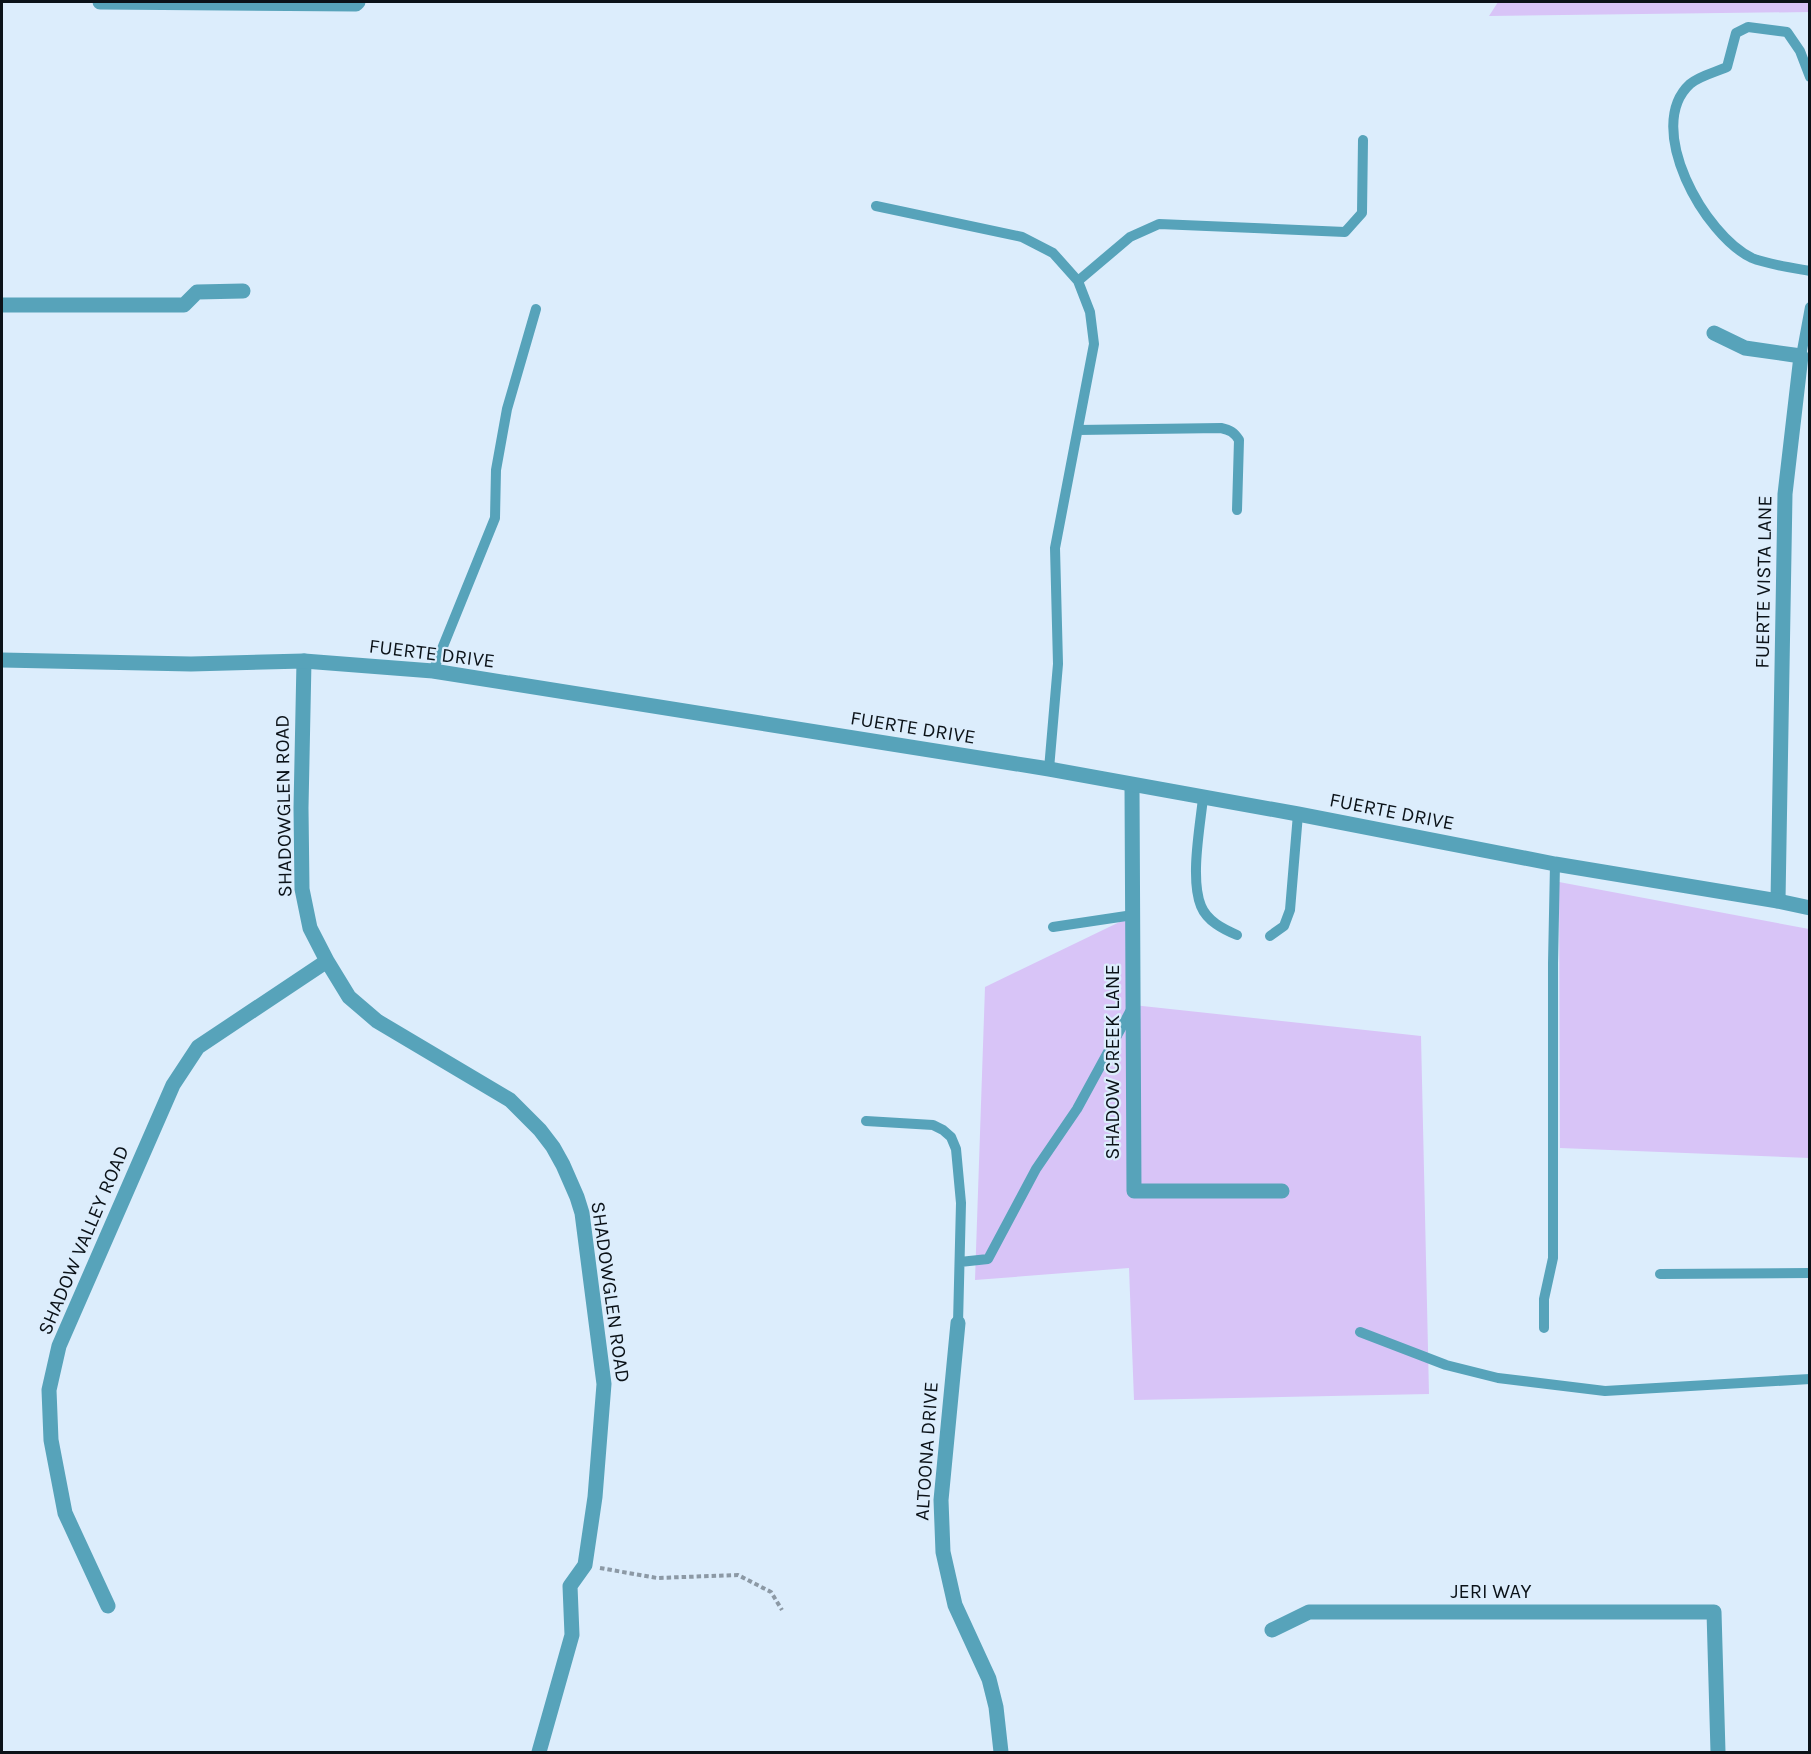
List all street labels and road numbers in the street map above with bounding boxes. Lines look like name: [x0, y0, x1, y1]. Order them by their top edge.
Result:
street label: FUERTE VISTA LANE: [1750, 495, 1777, 669]
street label: FUERTE DRIVE: [368, 634, 496, 673]
street label: FUERTE DRIVE: [849, 706, 977, 749]
street label: SHADOWGLEN ROAD: [270, 714, 297, 898]
street label: FUERTE DRIVE: [1328, 788, 1456, 835]
street label: SHADOW CREEK LANE: [1101, 964, 1124, 1160]
street label: SHADOW VALLEY ROAD: [33, 1142, 134, 1338]
street label: SHADOWGLEN ROAD: [586, 1200, 635, 1384]
street label: ALTOONA DRIVE: [910, 1381, 943, 1521]
street label: JERI WAY: [1450, 1580, 1532, 1603]

